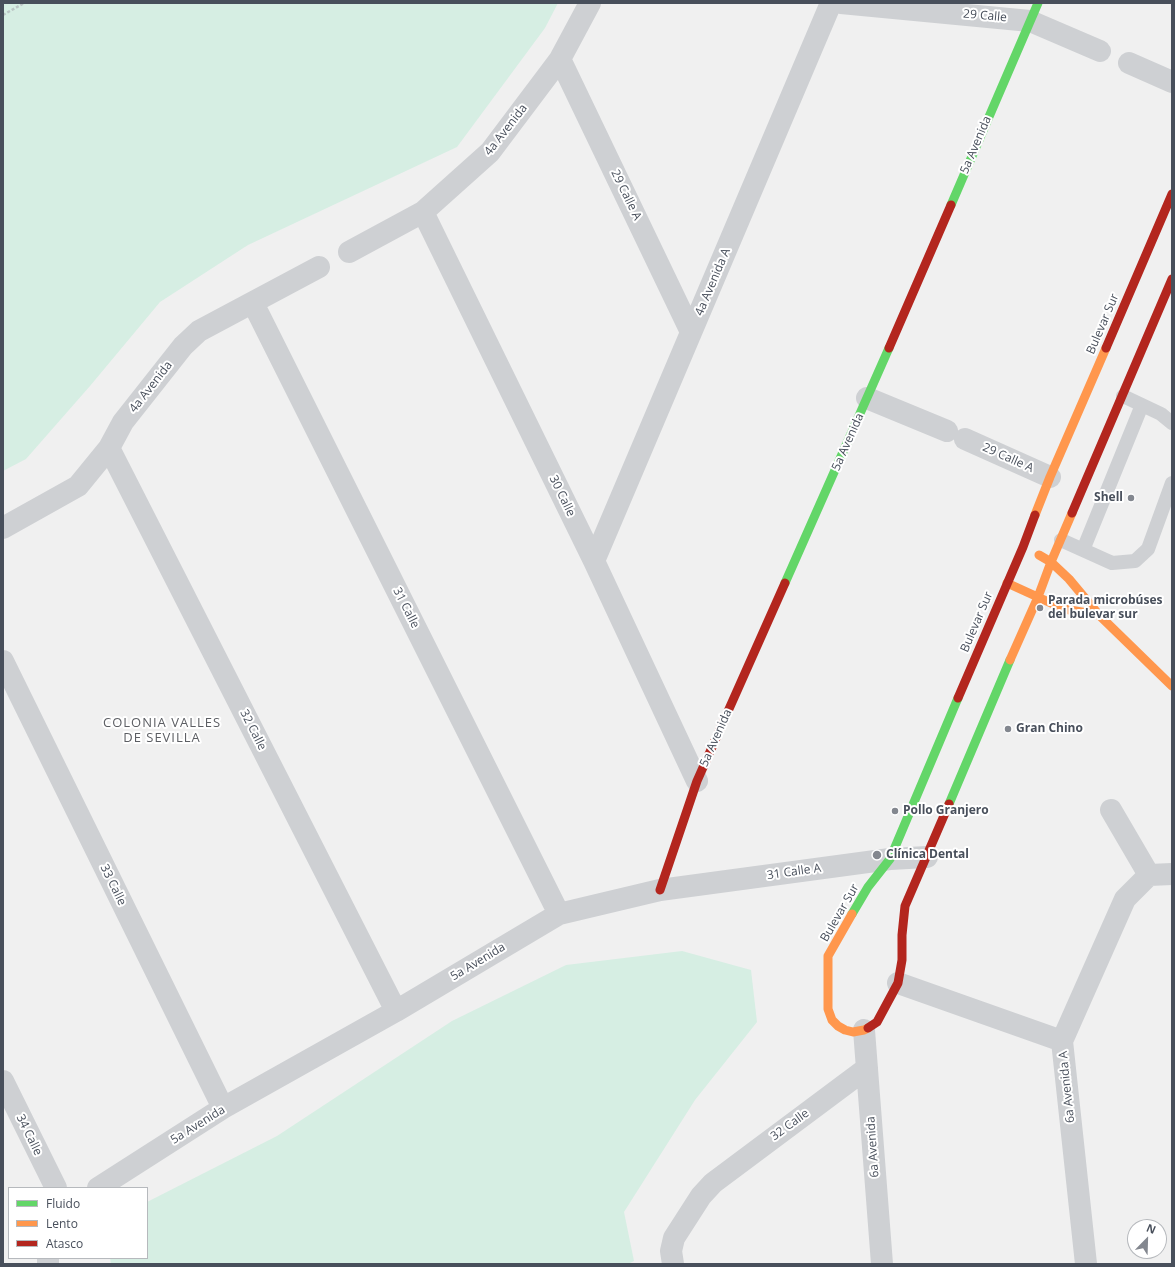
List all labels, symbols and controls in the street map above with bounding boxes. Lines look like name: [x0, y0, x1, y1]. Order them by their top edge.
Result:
street label: 29 Calle: [963, 7, 1007, 25]
street label: 4a Avenida: [481, 101, 531, 159]
street label: 5a Avenida: [957, 114, 995, 176]
street label: 29 Calle A: [608, 167, 644, 223]
street label: 4a Avenida A: [692, 246, 734, 318]
street label: Bulevar Sur: [1084, 292, 1122, 356]
street label: 4a Avenida: [126, 358, 176, 416]
street label: 5a Avenida: [829, 411, 867, 473]
street label: 29 Calle A: [980, 440, 1036, 476]
street label: 30 Calle: [546, 473, 578, 519]
place label: Shell: [1094, 491, 1123, 505]
marker: Shell: [1126, 493, 1136, 503]
street label: 31 Calle: [390, 585, 422, 631]
street label: Bulevar Sur: [958, 590, 996, 654]
place label: Parada microbúses del bulevar sur: [1048, 594, 1162, 622]
marker: Parada microbúses del bulevar sur: [1035, 603, 1045, 613]
street label: 32 Calle: [237, 707, 269, 753]
street label: 5a Avenida: [697, 707, 735, 769]
district label: COLONIA VALLES DE SEVILLA: [103, 715, 221, 746]
place label: Gran Chino: [1016, 722, 1083, 736]
marker: Gran Chino: [1003, 724, 1013, 734]
place label: Pollo Granjero: [903, 804, 989, 818]
marker: Pollo Granjero: [890, 806, 900, 816]
place label: Clínica Dental: [886, 848, 969, 862]
marker: Clínica Dental: [871, 849, 883, 861]
street label: 31 Calle A: [766, 861, 822, 883]
street label: 33 Calle: [97, 862, 129, 908]
street label: Bulevar Sur: [818, 882, 862, 944]
street label: 5a Avenida: [448, 940, 508, 984]
street label: 6a Avenida A: [1056, 1050, 1078, 1124]
street label: 5a Avenida: [168, 1103, 228, 1147]
street label: 32 Calle: [768, 1106, 812, 1144]
street label: 34 Calle: [13, 1112, 45, 1158]
street label: 6a Avenida: [864, 1116, 882, 1178]
legend: [8, 1187, 148, 1259]
text: Fluido: [46, 1195, 80, 1212]
text: Lento: [46, 1215, 78, 1232]
north arrow: [1127, 1219, 1167, 1259]
text: N: [1144, 1220, 1159, 1237]
text: Atasco: [46, 1235, 83, 1252]

